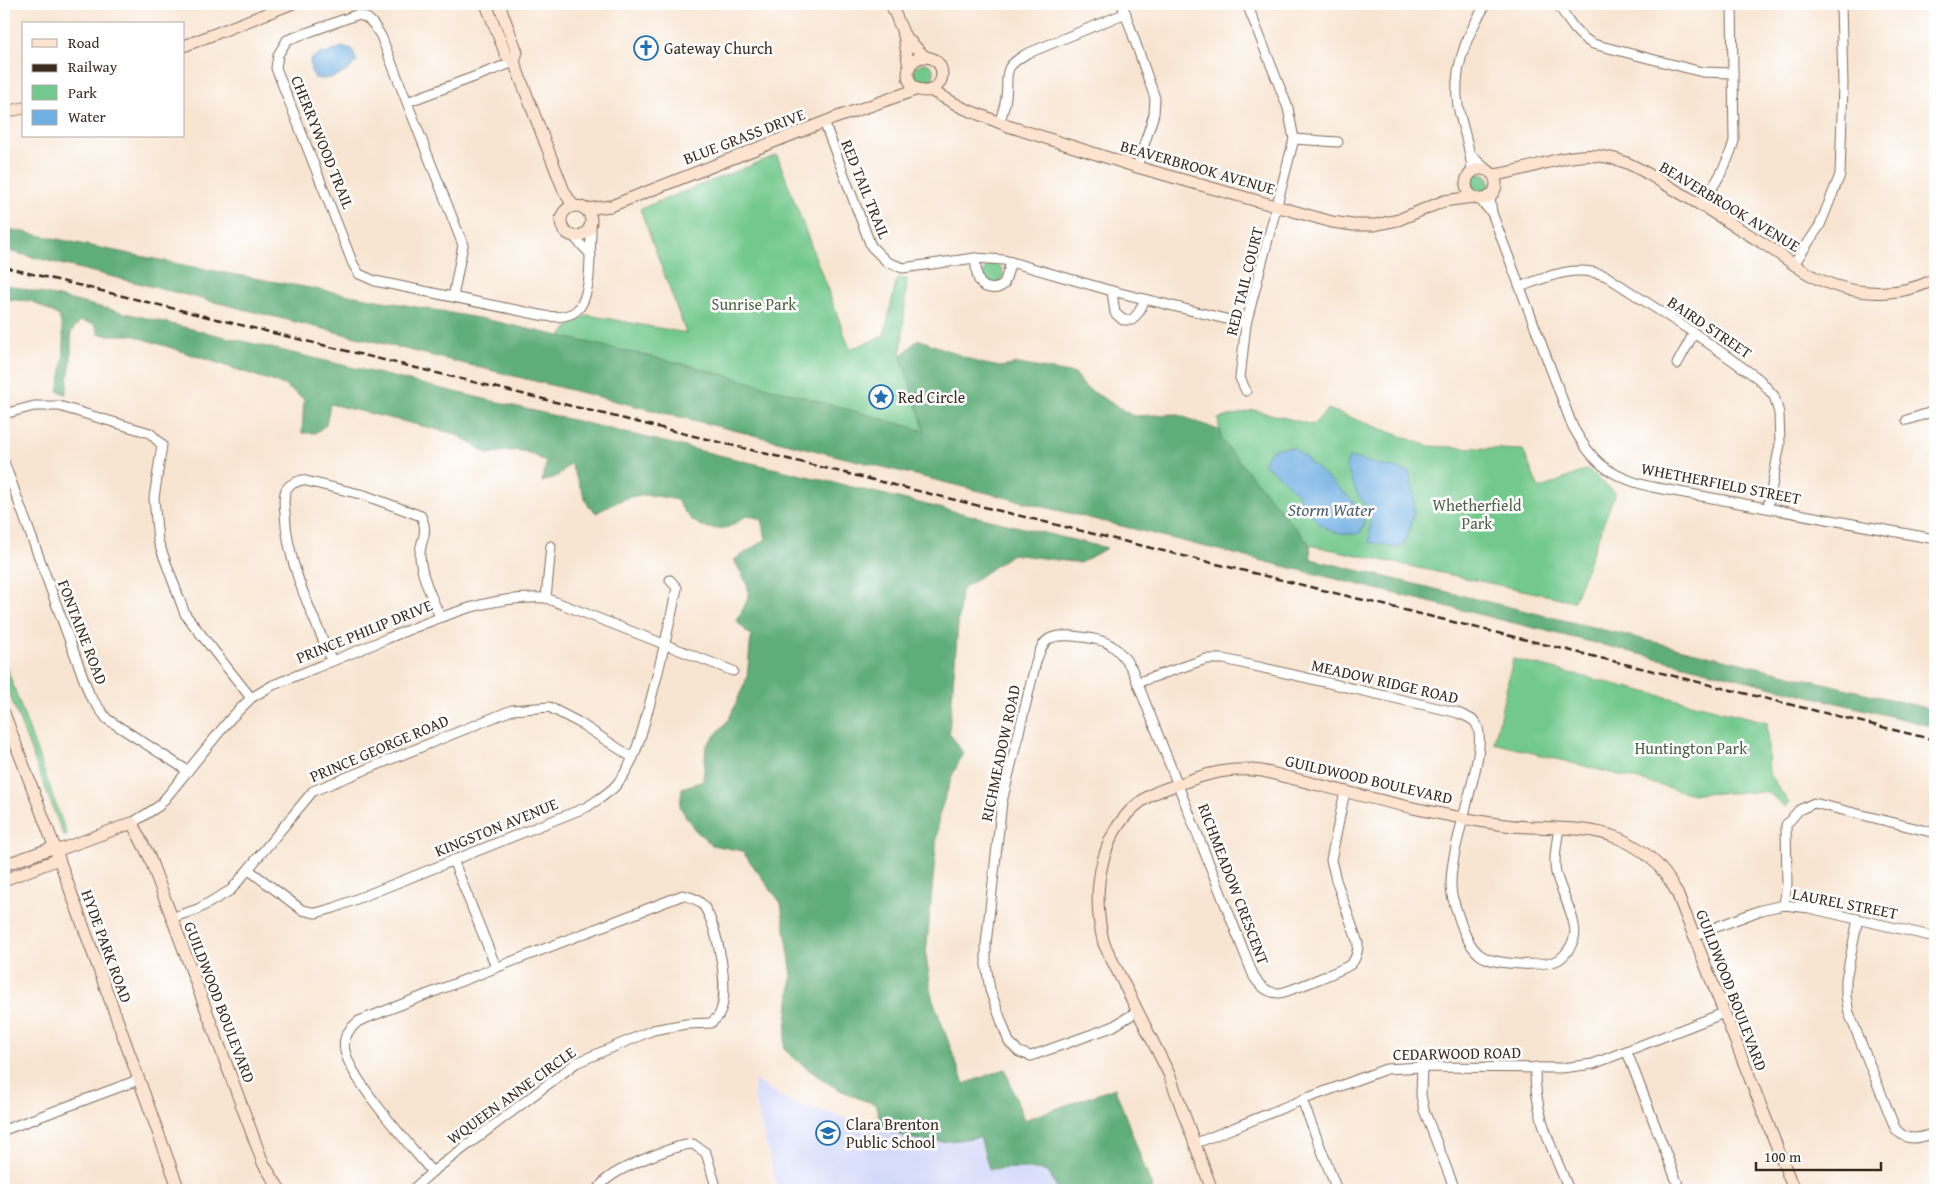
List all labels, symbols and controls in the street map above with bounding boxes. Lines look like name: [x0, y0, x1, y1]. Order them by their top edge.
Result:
legend: [22, 22, 185, 138]
text: Road: [68, 32, 99, 53]
church icon: Gateway Church: [633, 35, 659, 61]
place label: Gateway Church: [664, 36, 773, 60]
text: Railway: [68, 56, 118, 77]
street label: CHERRYWOOD TRAIL: [285, 72, 361, 213]
text: Park: [68, 82, 97, 103]
street label: BLUE GRASS DRIVE: [680, 102, 808, 170]
text: Water: [68, 106, 106, 127]
street label: BEAVERBROOK AVENUE: [1118, 133, 1278, 201]
street label: RED TAIL TRAIL: [835, 136, 897, 242]
street label: BEAVERBROOK AVENUE: [1655, 154, 1805, 258]
street label: RED TAIL COURT: [1219, 224, 1269, 338]
street label: BAIRD STREET: [1663, 290, 1757, 364]
park label: Sunrise Park: [712, 292, 797, 316]
place icon: Red Circle: [868, 384, 894, 410]
place label: Red Circle: [898, 385, 965, 409]
street label: WHETHERFIELD STREET: [1639, 456, 1803, 510]
park label: Whetherfield Park: [1433, 493, 1522, 535]
water label: Storm Water: [1288, 496, 1376, 523]
street label: FONTAINE ROAD: [52, 576, 114, 688]
street label: PRINCE PHILIP DRIVE: [292, 593, 436, 669]
street label: MEADOW RIDGE ROAD: [1309, 652, 1461, 710]
street label: RICHMEADOW ROAD: [974, 682, 1026, 823]
street label: PRINCE GEORGE ROAD: [306, 708, 452, 788]
park label: Huntington Park: [1635, 736, 1748, 760]
street label: GUILDWOOD BOULEVARD: [1283, 748, 1455, 810]
street label: KINGSTON AVENUE: [431, 791, 561, 863]
street label: RICHMEADOW CRESCENT: [1192, 800, 1276, 968]
street label: LAUREL STREET: [1790, 881, 1900, 925]
street label: HYDE PARK ROAD: [75, 886, 139, 1006]
street label: GUILDWOOD BOULEVARD: [1690, 906, 1774, 1074]
street label: GUILDWOOD BOULEVARD: [178, 918, 262, 1086]
street label: WQUEEN ANNE CIRCLE: [442, 1040, 580, 1150]
street label: CEDARWOOD ROAD: [1393, 1040, 1522, 1066]
place label: Clara Brenton Public School: [846, 1112, 939, 1154]
school or university icon: Clara Brenton Public School: [815, 1120, 841, 1146]
scale bar: [1756, 1139, 1882, 1171]
text: 100 m: [1764, 1146, 1802, 1167]

